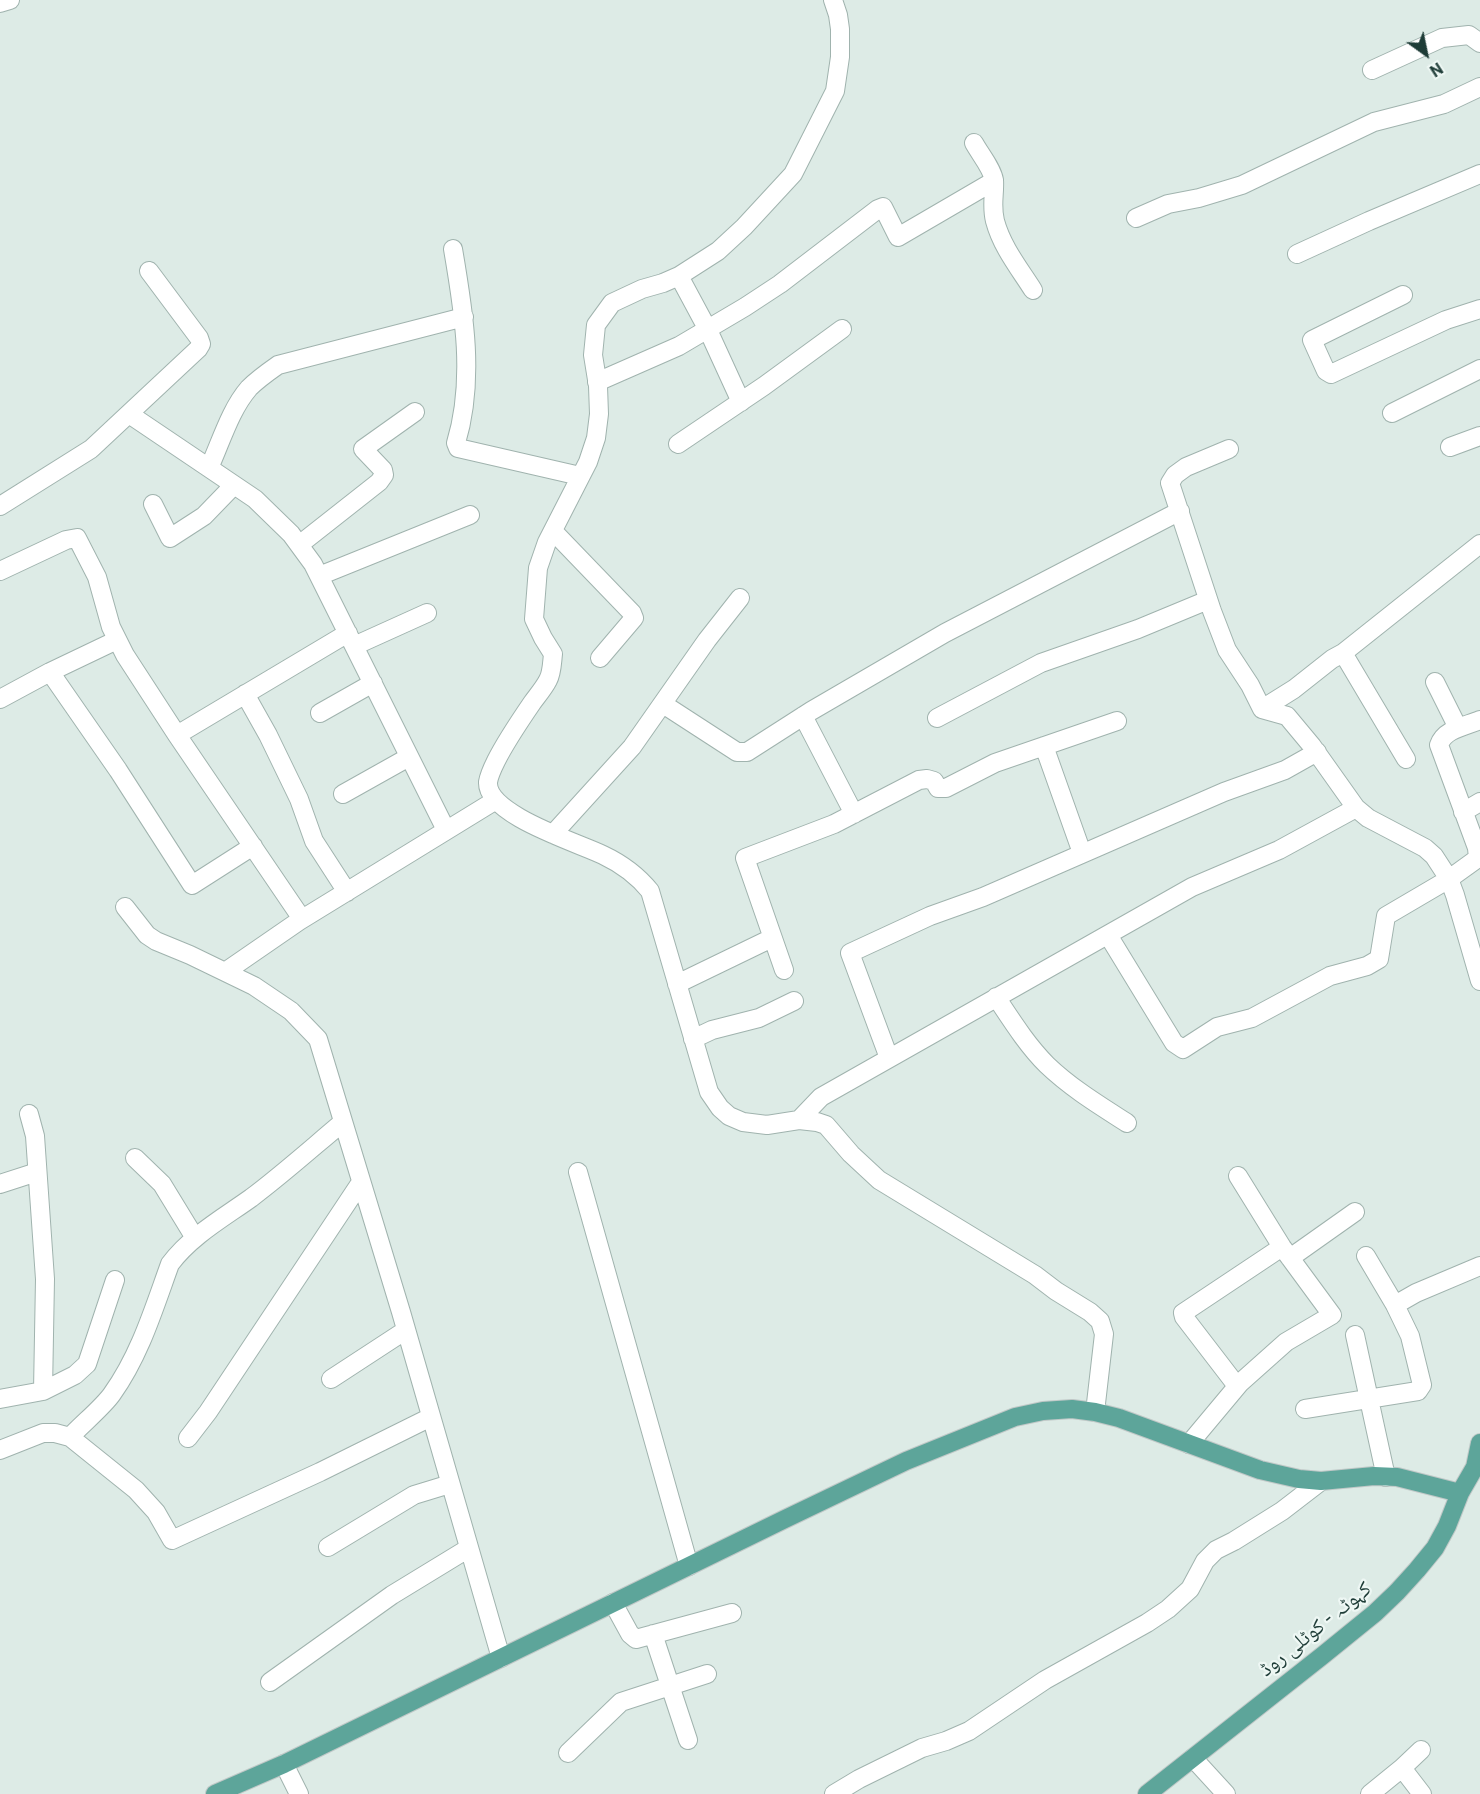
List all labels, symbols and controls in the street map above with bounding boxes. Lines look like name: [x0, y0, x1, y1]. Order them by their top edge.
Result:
north arrow: [1396, 24, 1456, 84]
text: N: [1426, 58, 1446, 81]
street label: کہوٹہ - کوٹلی روڈ: [1255, 1577, 1377, 1683]

